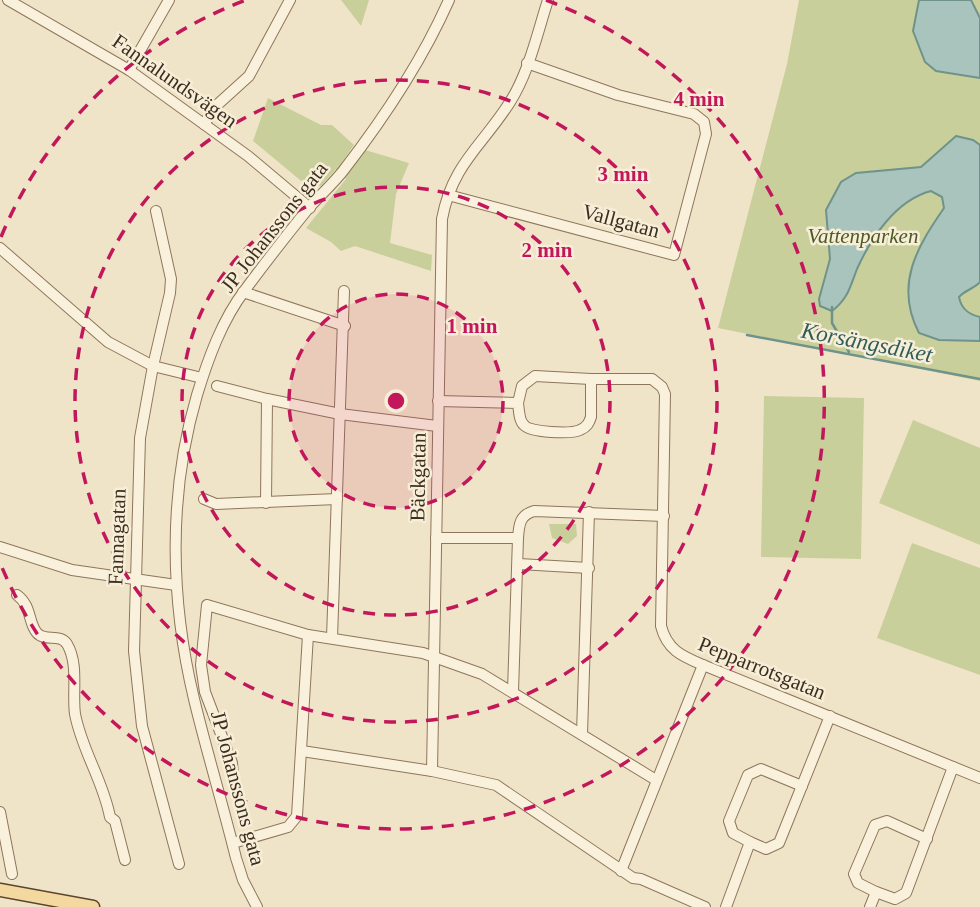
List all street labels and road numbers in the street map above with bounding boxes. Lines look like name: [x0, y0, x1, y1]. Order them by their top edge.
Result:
street label: Fannalundsvägen: [108, 29, 242, 133]
street label: JP Johanssons gata: [216, 156, 333, 297]
street label: Vallgatan: [580, 199, 663, 243]
street label: Bäckgatan: [405, 432, 431, 522]
street label: Fannagatan: [103, 488, 131, 586]
street label: Pepparrotsgatan: [695, 632, 830, 705]
street label: JP Johanssons gata: [206, 708, 270, 869]

